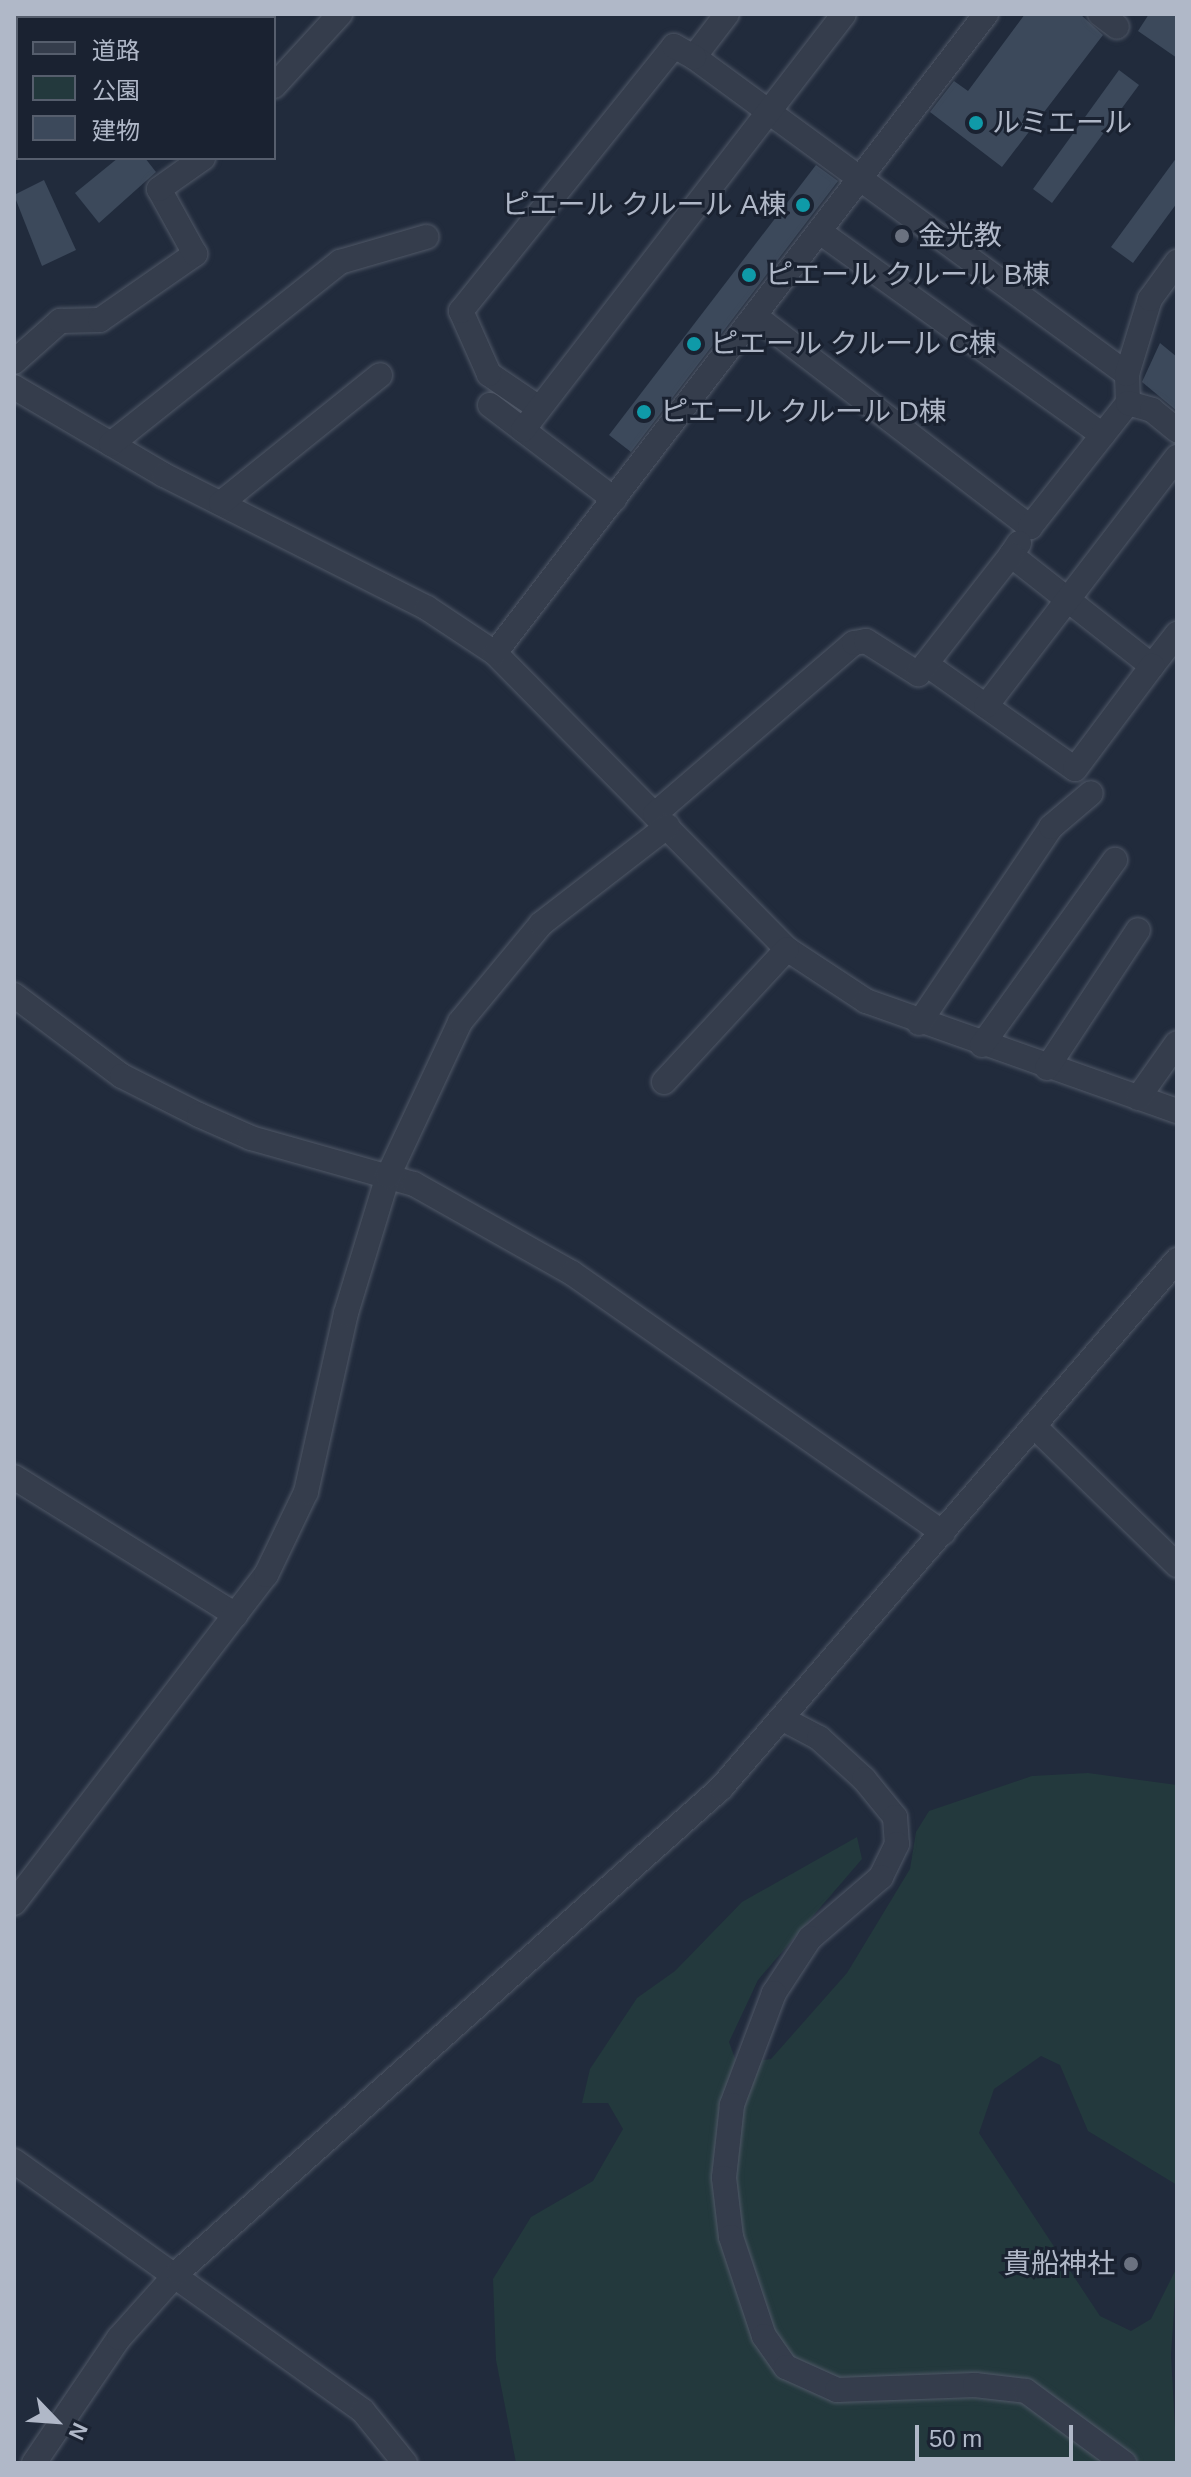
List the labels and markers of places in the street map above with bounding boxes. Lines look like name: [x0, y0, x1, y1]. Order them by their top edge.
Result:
place label: ルミエール: [992, 106, 1132, 140]
marker: ルミエール: [967, 114, 985, 132]
place label: ピエール クルール A棟: [501, 188, 787, 222]
marker: ピエール クルール A棟: [794, 196, 812, 214]
place label: 金光教: [918, 219, 1002, 253]
marker: 金光教: [893, 227, 911, 245]
place label: ピエール クルール B棟: [765, 258, 1051, 292]
marker: ピエール クルール B棟: [740, 266, 758, 284]
place label: ピエール クルール C棟: [710, 327, 998, 361]
marker: ピエール クルール C棟: [685, 335, 703, 353]
place label: ピエール クルール D棟: [660, 395, 948, 429]
marker: ピエール クルール D棟: [635, 403, 653, 421]
place label: 貴船神社: [1003, 2247, 1115, 2281]
marker: 貴船神社: [1122, 2255, 1140, 2273]

